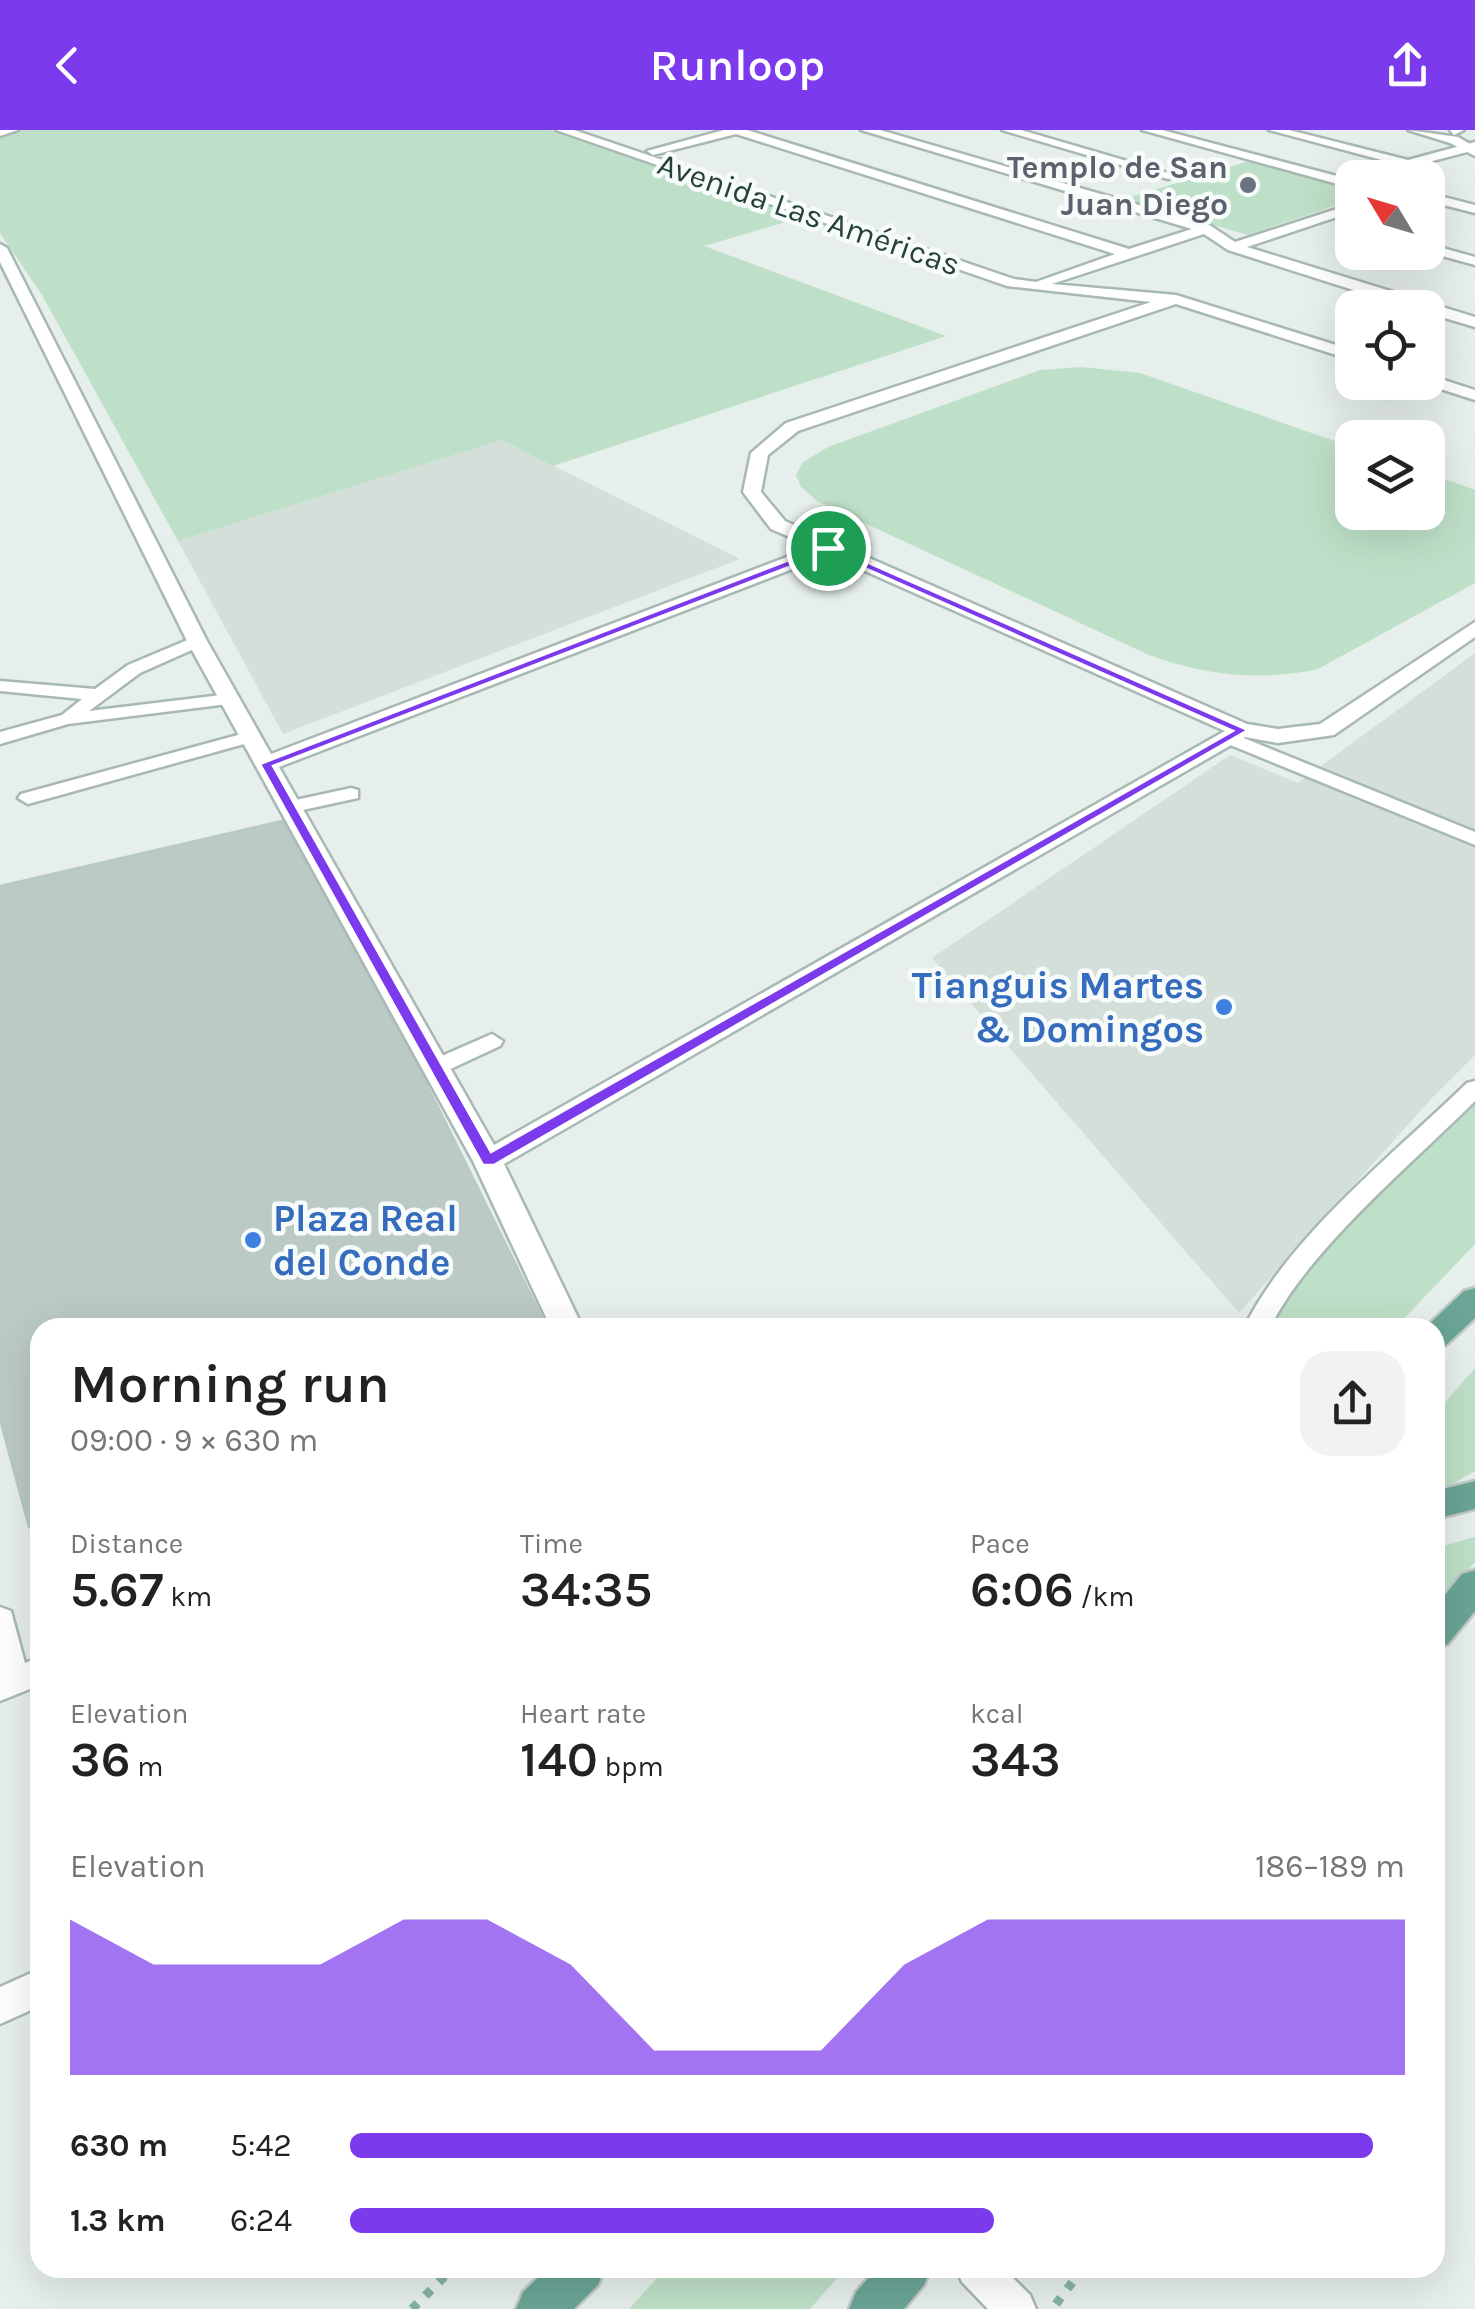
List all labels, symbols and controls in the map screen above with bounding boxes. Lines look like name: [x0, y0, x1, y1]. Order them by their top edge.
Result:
icon: back: [40, 38, 95, 93]
icon: share: [1380, 38, 1435, 93]
text: Runloop: [650, 39, 825, 91]
street label: Avenida Las Américas: [653, 145, 965, 284]
place label: Templo de San Juan Diego: [1007, 149, 1228, 223]
north arrow: [1335, 160, 1445, 270]
map controls: [1335, 160, 1445, 530]
marker: Templo de San Juan Diego: [1237, 174, 1259, 196]
button: locate: [1335, 290, 1445, 400]
button: layers: [1335, 420, 1445, 530]
pin: [786, 506, 871, 591]
icon: arrive: [801, 521, 856, 576]
place label: Tianguis Martes & Domingos: [912, 963, 1204, 1052]
marker: Tianguis Martes & Domingos: [1213, 996, 1235, 1018]
place label: Plaza Real del Conde: [273, 1196, 458, 1285]
marker: Plaza Real del Conde: [242, 1229, 264, 1251]
button: share: [1300, 1351, 1405, 1456]
text: Morning run: [70, 1352, 390, 1416]
text: 09:00 · 9 × 630 m: [70, 1422, 318, 1459]
text: Distance: [70, 1527, 183, 1560]
text: Time: [520, 1527, 583, 1560]
text: Pace: [970, 1527, 1030, 1560]
text: 5.67: [70, 1560, 163, 1619]
text: 34:35: [520, 1560, 652, 1619]
text: 6:06: [970, 1560, 1074, 1619]
text: km: [163, 1580, 212, 1613]
text: /km: [1074, 1580, 1135, 1613]
text: Elevation: [70, 1697, 189, 1730]
text: Heart rate: [520, 1697, 646, 1730]
text: kcal: [970, 1697, 1023, 1730]
text: 36: [70, 1730, 131, 1789]
text: 140: [520, 1730, 598, 1789]
text: 343: [970, 1730, 1061, 1789]
text: m: [131, 1750, 163, 1783]
text: bpm: [598, 1750, 664, 1783]
text: Elevation: [70, 1848, 205, 1885]
text: 186–189 m: [1255, 1848, 1405, 1885]
text: 630 m: [70, 2127, 168, 2164]
text: 5:42: [230, 2127, 292, 2164]
text: 1.3 km: [70, 2202, 166, 2239]
text: 6:24: [230, 2202, 292, 2239]

